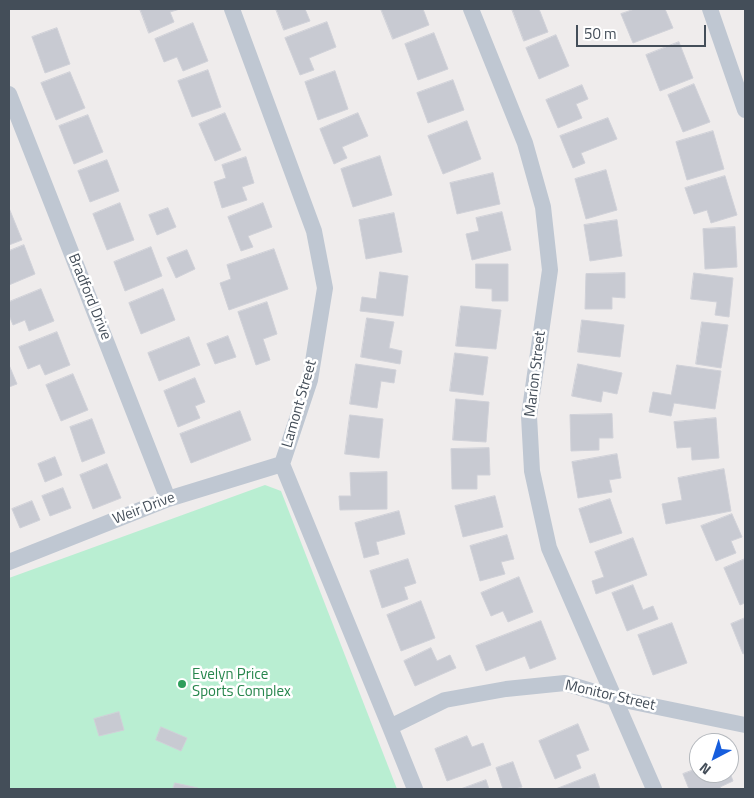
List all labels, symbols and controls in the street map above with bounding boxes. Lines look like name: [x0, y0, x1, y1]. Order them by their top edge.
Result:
scale bar: [579, 15, 709, 47]
text: 50 m: [584, 22, 617, 45]
street label: Bradford Drive: [63, 251, 115, 343]
street label: Marion Street: [522, 330, 550, 418]
street label: Lamont Street: [279, 358, 321, 450]
street label: Weir Drive: [110, 489, 178, 529]
place label: Evelyn Price Sports Complex: [192, 666, 291, 701]
street label: Monitor Street: [563, 677, 657, 715]
marker: Evelyn Price Sports Complex: [176, 678, 188, 690]
north arrow: [689, 733, 739, 783]
text: N: [694, 758, 715, 780]

